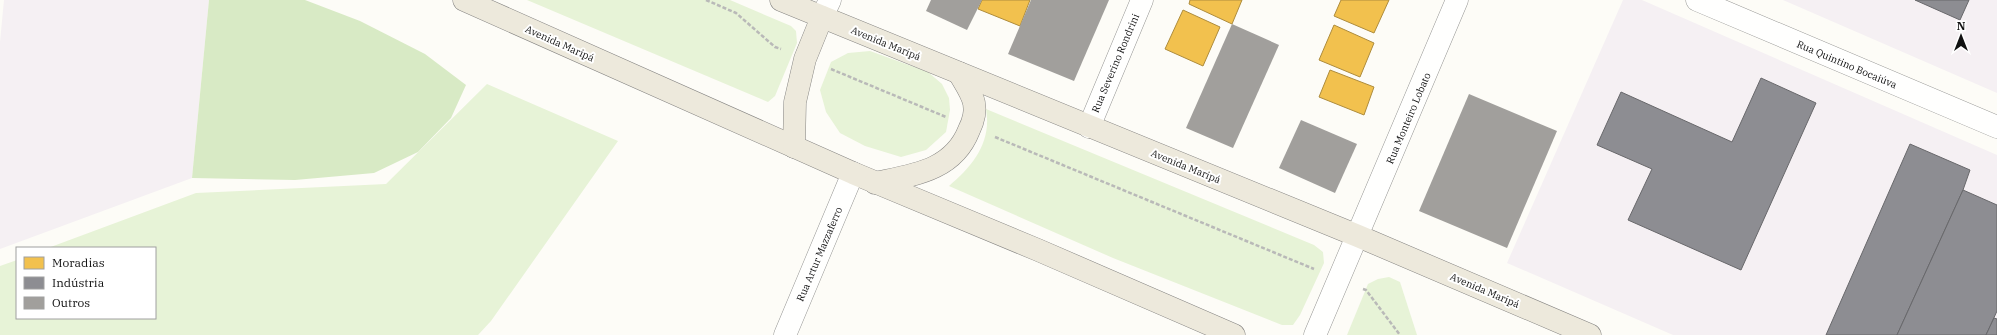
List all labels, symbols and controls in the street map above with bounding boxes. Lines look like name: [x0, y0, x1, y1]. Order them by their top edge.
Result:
street label: Rua Severino Rondrini: [1089, 12, 1142, 115]
north arrow: [1941, 16, 1981, 56]
text: N: [1957, 19, 1966, 33]
street label: Avenida Maripá: [523, 22, 597, 65]
street label: Avenida Maripá: [849, 24, 923, 64]
street label: Rua Quintino Bocaiúva: [1795, 37, 1899, 92]
street label: Rua Monteiro Lobato: [1383, 70, 1434, 166]
street label: Avenida Maripá: [1149, 147, 1223, 187]
street label: Rua Artur Mazzaferro: [794, 205, 845, 303]
legend: [16, 247, 156, 319]
text: Moradias: [52, 255, 105, 270]
street label: Avenida Maripá: [1448, 270, 1522, 311]
text: Indústria: [52, 275, 105, 290]
text: Outros: [52, 295, 90, 310]

